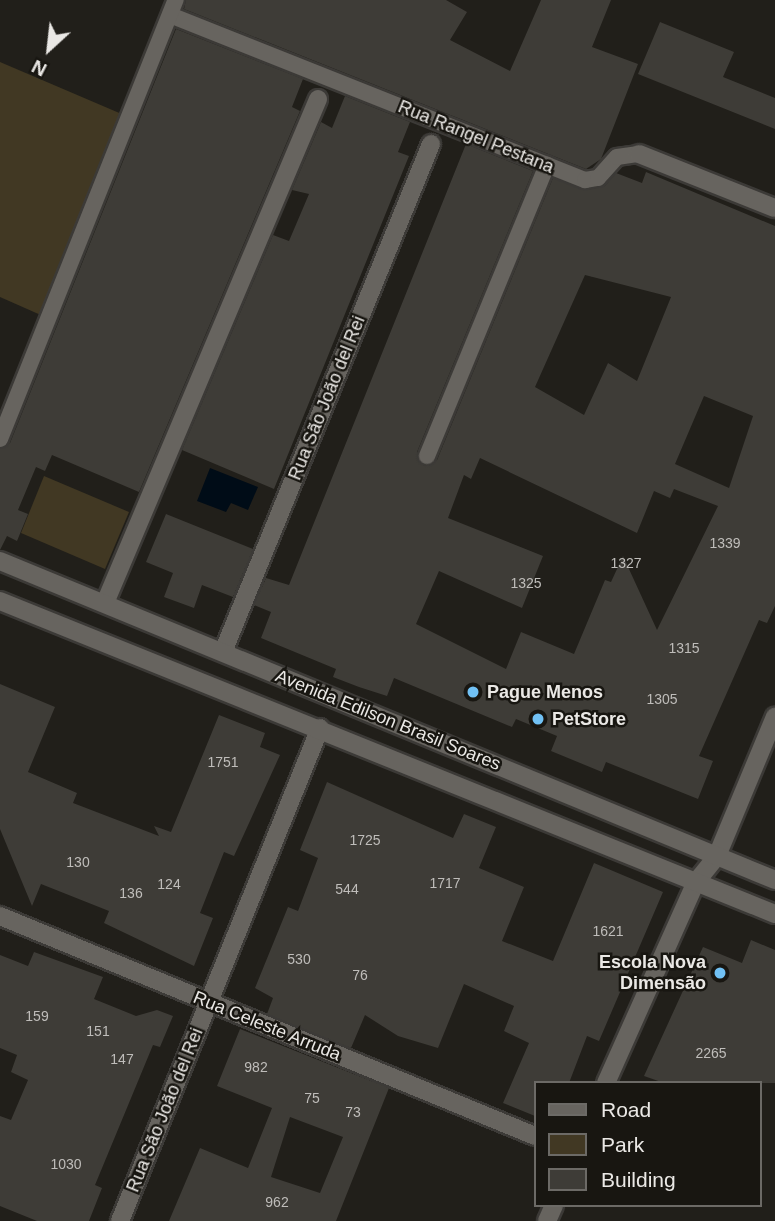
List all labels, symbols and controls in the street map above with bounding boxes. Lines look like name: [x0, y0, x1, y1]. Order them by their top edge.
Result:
north arrow: [14, 14, 84, 84]
text: N: [28, 56, 50, 81]
street label: Rua Rangel Pestana: [395, 96, 557, 178]
street label: Rua São João del Rei: [284, 313, 370, 483]
house number: 1339: [709, 535, 741, 551]
house number: 1327: [610, 555, 642, 571]
house number: 1325: [510, 575, 542, 591]
house number: 1315: [668, 640, 700, 656]
street label: Avenida Edilson Brasil Soares: [272, 665, 504, 775]
place label: Pague Menos: [487, 681, 603, 703]
marker: Pague Menos: [465, 684, 481, 700]
house number: 1305: [646, 691, 678, 707]
place label: PetStore: [552, 708, 626, 730]
marker: PetStore: [530, 711, 546, 727]
house number: 1751: [207, 754, 239, 770]
house number: 1725: [349, 832, 381, 848]
house number: 130: [66, 854, 90, 870]
house number: 1717: [429, 875, 461, 891]
house number: 124: [157, 876, 181, 892]
house number: 544: [335, 881, 359, 897]
house number: 136: [119, 885, 143, 901]
house number: 1621: [592, 923, 624, 939]
house number: 530: [287, 951, 311, 967]
place label: Escola Nova Dimensão: [599, 952, 706, 995]
marker: Escola Nova Dimensão: [712, 965, 728, 981]
house number: 76: [352, 967, 368, 983]
street label: Rua Celeste Arruda: [190, 986, 344, 1066]
house number: 159: [25, 1008, 49, 1024]
house number: 151: [86, 1023, 110, 1039]
street label: Rua São João del Rei: [122, 1025, 208, 1195]
house number: 2265: [695, 1045, 727, 1061]
house number: 147: [110, 1051, 134, 1067]
house number: 982: [244, 1059, 268, 1075]
legend: [534, 1081, 761, 1207]
house number: 75: [304, 1090, 320, 1106]
text: Road: [601, 1098, 651, 1121]
house number: 73: [345, 1104, 361, 1120]
text: Park: [601, 1133, 644, 1156]
house number: 1030: [50, 1156, 82, 1172]
text: Building: [601, 1168, 676, 1191]
house number: 962: [265, 1194, 289, 1210]

